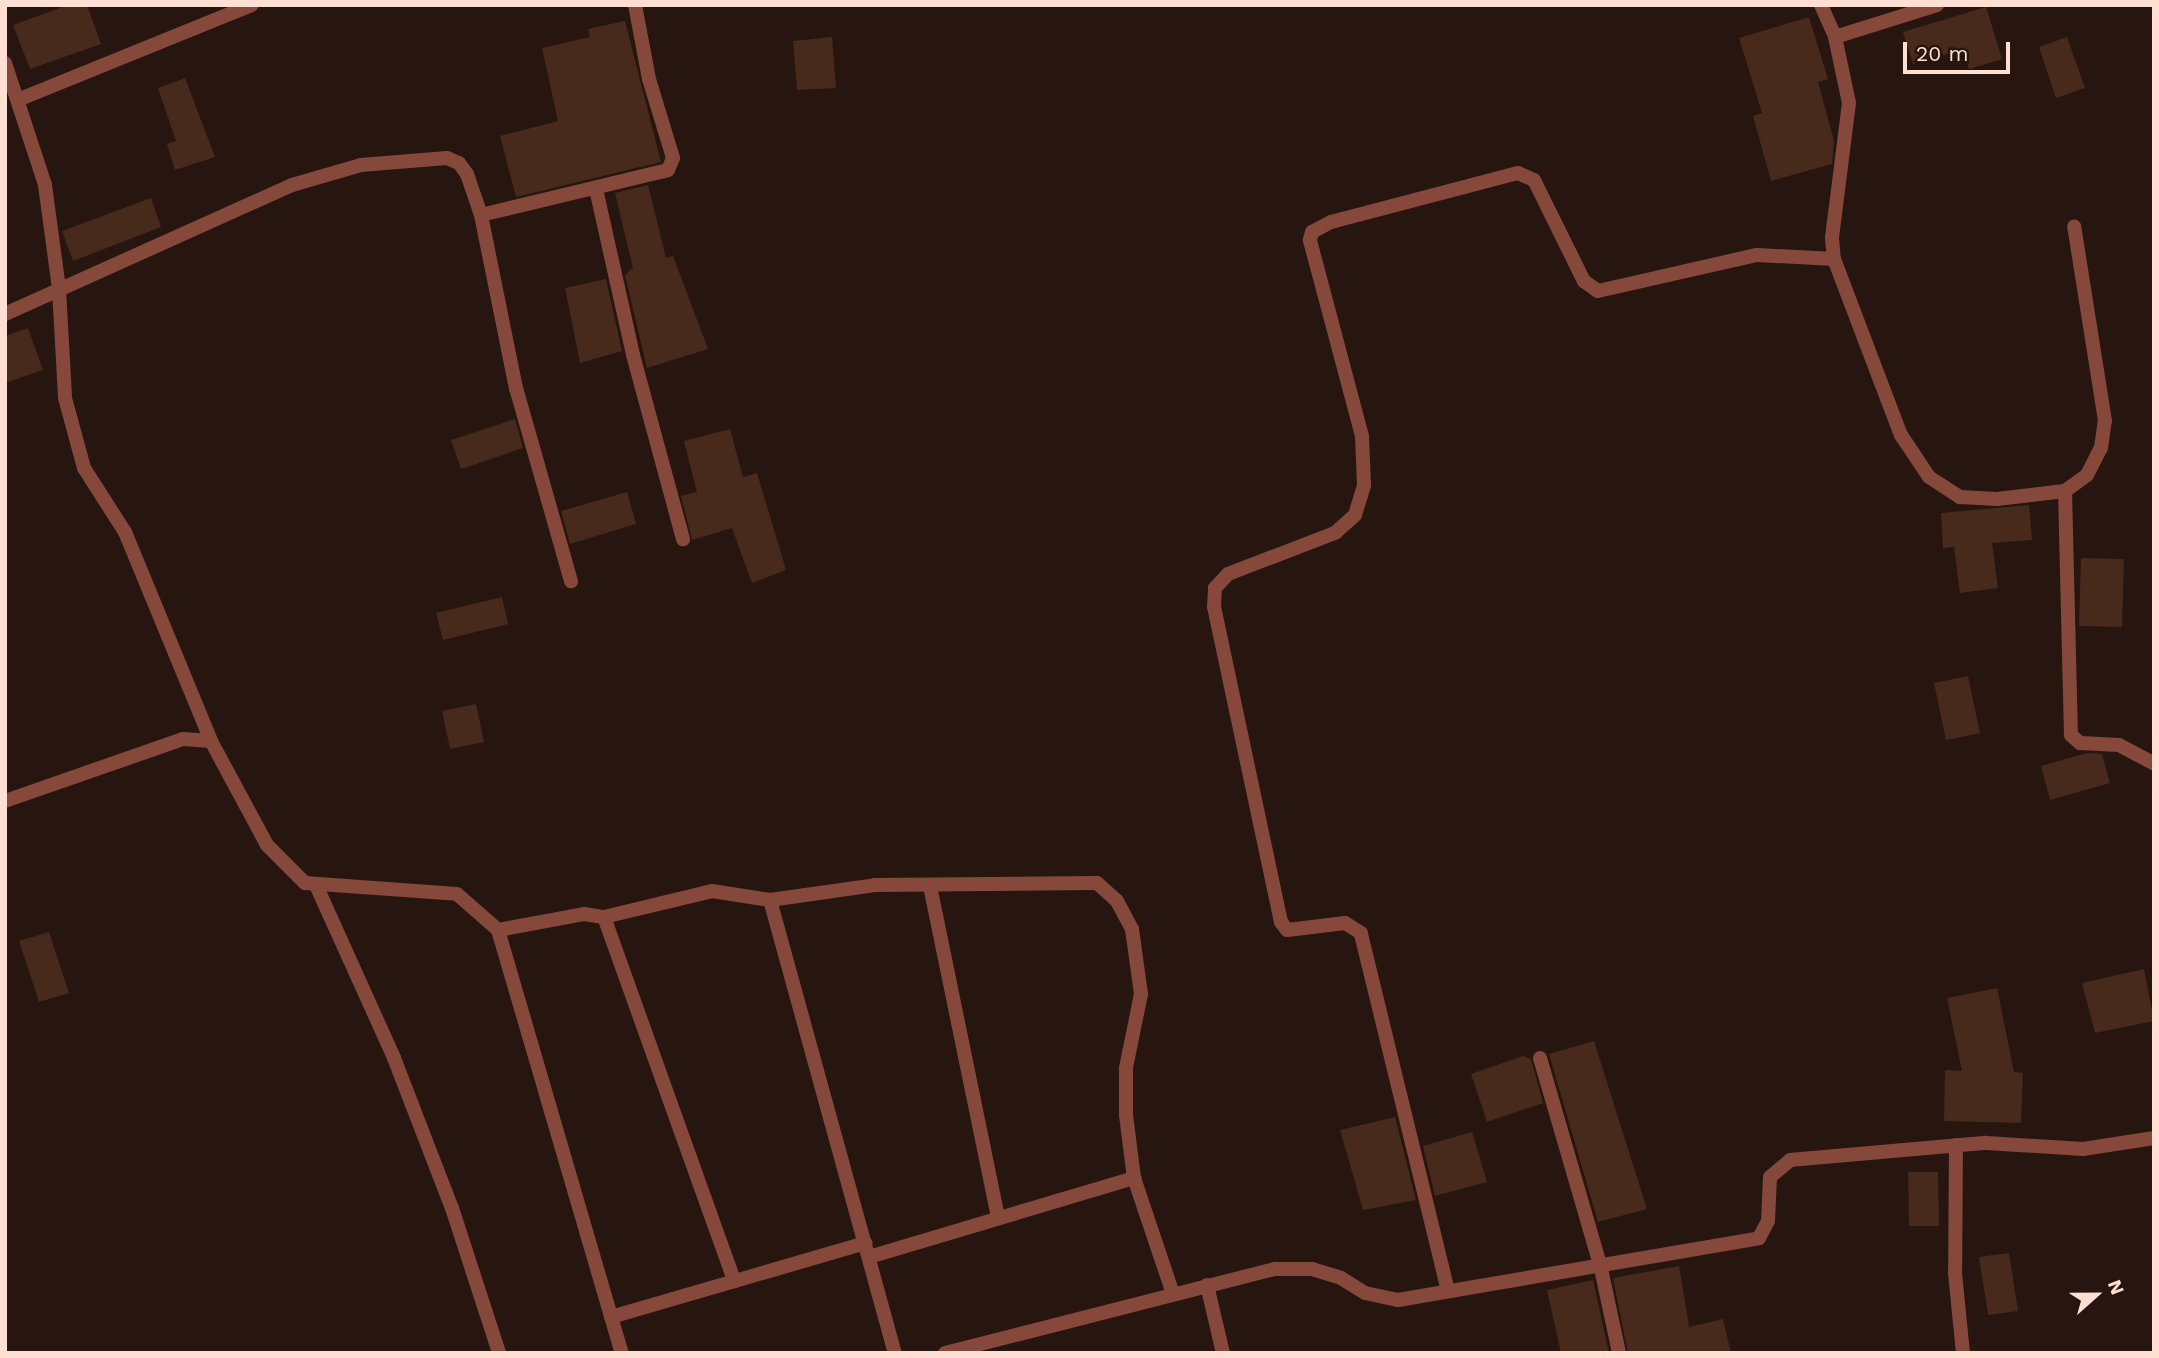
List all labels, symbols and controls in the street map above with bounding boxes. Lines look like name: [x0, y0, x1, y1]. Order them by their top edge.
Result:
scale bar: [1907, 28, 2014, 72]
text: 20 m: [1916, 41, 1968, 66]
north arrow: [2061, 1260, 2131, 1330]
text: N: [2103, 1277, 2129, 1298]

